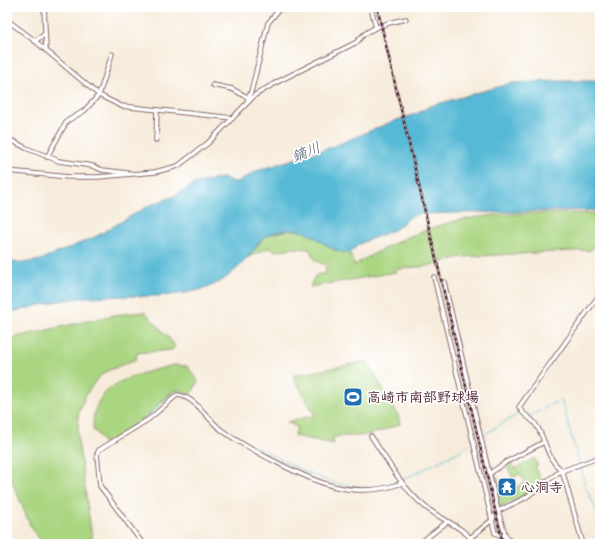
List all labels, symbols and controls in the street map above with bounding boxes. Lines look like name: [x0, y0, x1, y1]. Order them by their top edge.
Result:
water label: 鏑川: [288, 137, 324, 168]
sports icon: 高崎市南部野球場: [342, 386, 364, 408]
place label: 高崎市南部野球場: [367, 388, 479, 408]
temple icon: 心洞寺: [496, 476, 518, 498]
place label: 心洞寺: [521, 478, 563, 498]

